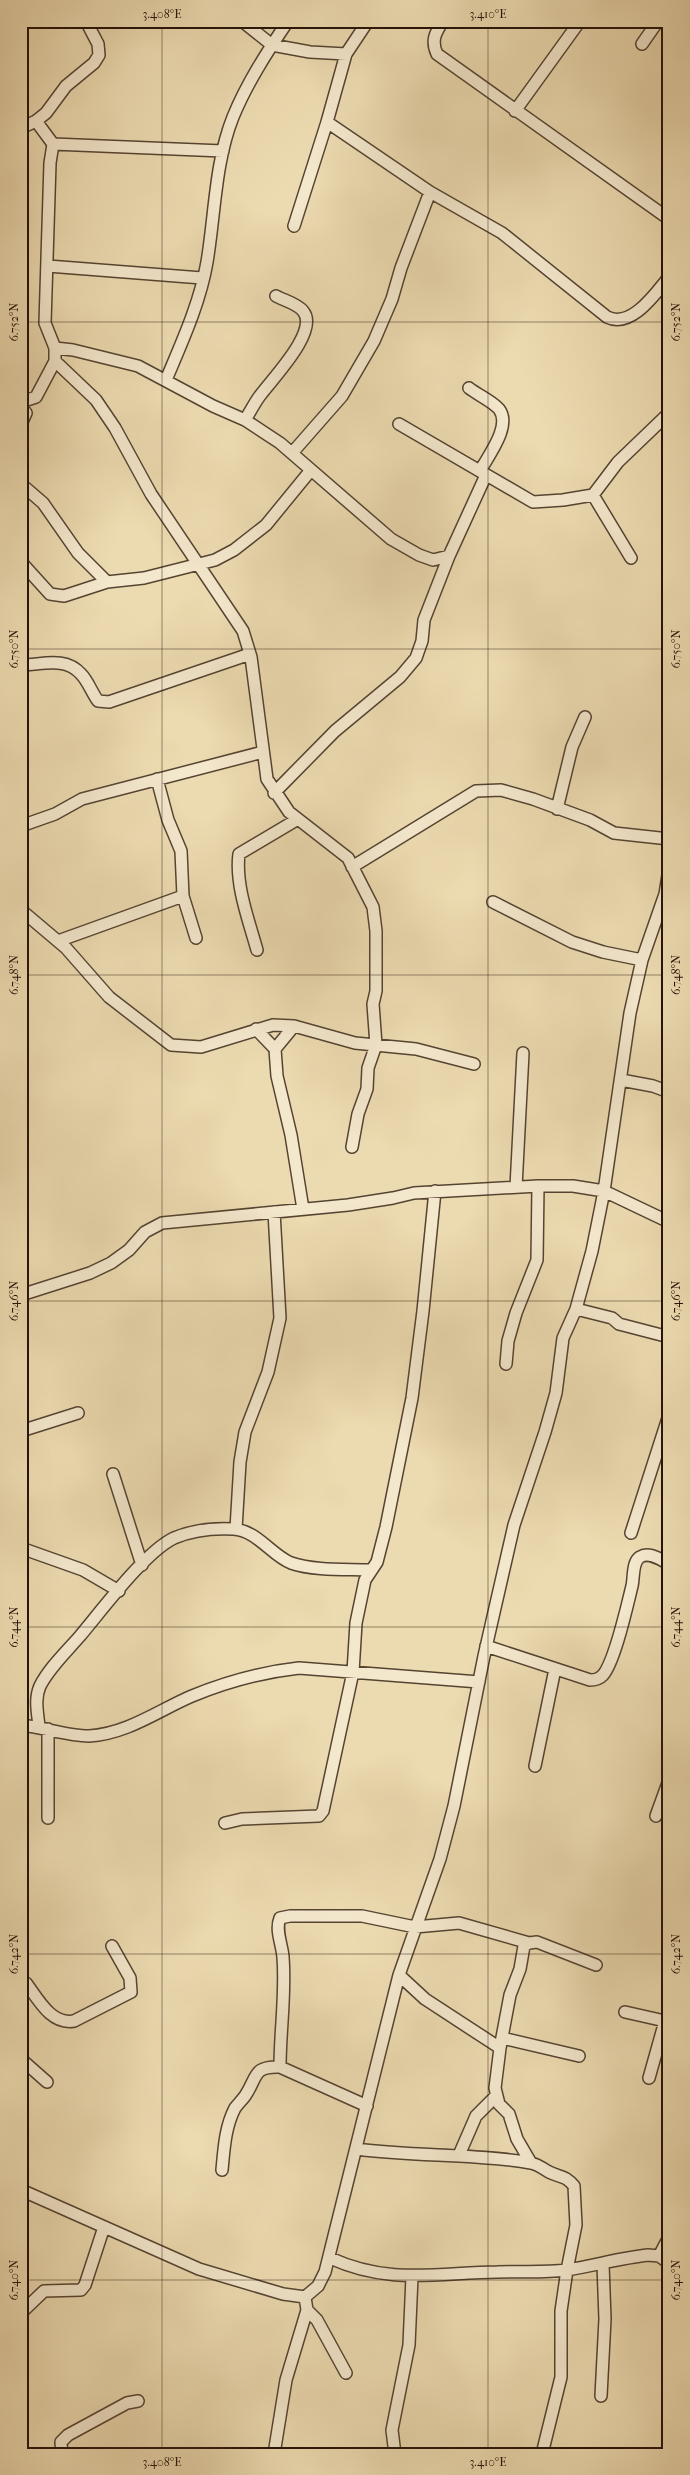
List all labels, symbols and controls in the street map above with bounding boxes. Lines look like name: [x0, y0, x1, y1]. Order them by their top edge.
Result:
text: 3.408°E: [143, 7, 181, 21]
text: 3.410°E: [469, 7, 507, 21]
text: 6.752°N: [7, 303, 21, 341]
text: 6.752°N: [669, 303, 683, 341]
text: 6.750°N: [7, 629, 21, 669]
text: 6.750°N: [669, 629, 683, 669]
text: 6.748°N: [7, 955, 21, 995]
text: 6.748°N: [669, 955, 683, 995]
text: 6.746°N: [7, 1281, 21, 1321]
text: 6.746°N: [669, 1281, 683, 1321]
text: 6.744°N: [7, 1606, 21, 1648]
text: 6.744°N: [669, 1606, 683, 1648]
text: 6.742°N: [7, 1934, 21, 1974]
text: 6.742°N: [669, 1934, 683, 1974]
text: 6.740°N: [7, 2260, 21, 2300]
text: 6.740°N: [669, 2260, 683, 2300]
text: 3.408°E: [143, 2455, 181, 2469]
text: 3.410°E: [469, 2455, 507, 2469]

